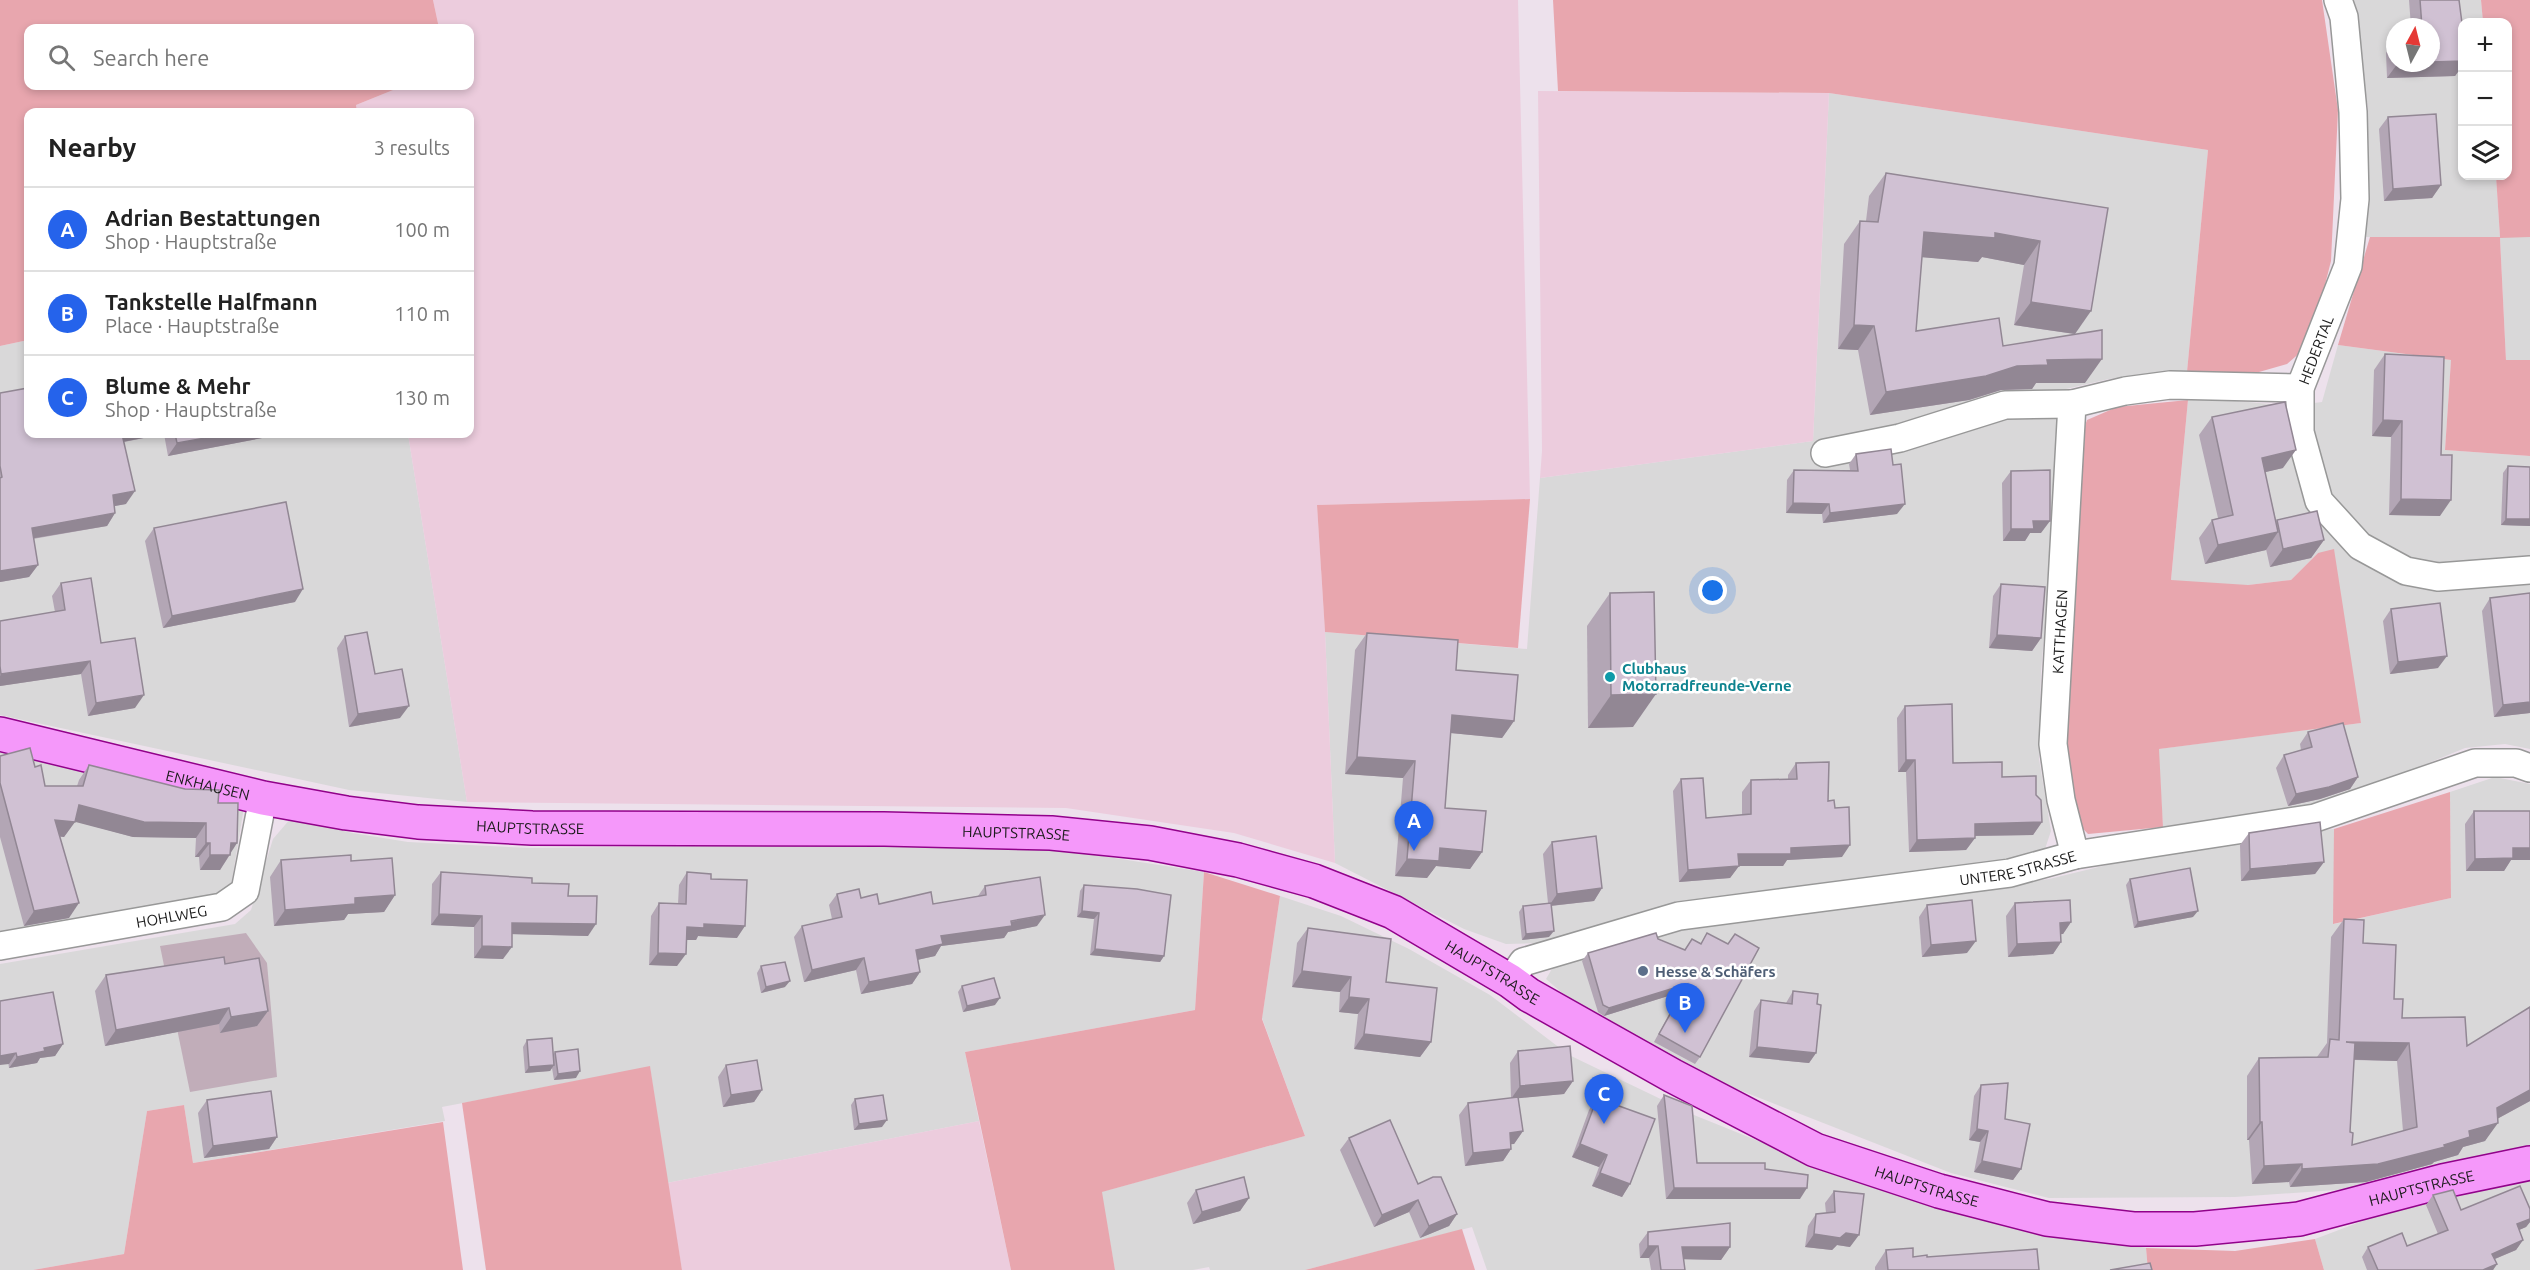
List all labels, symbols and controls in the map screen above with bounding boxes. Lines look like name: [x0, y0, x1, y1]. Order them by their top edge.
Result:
north arrow: [2386, 18, 2440, 72]
map controls: [2458, 18, 2512, 180]
button: +: [2458, 18, 2512, 72]
search box: [24, 24, 474, 90]
icon: search: [45, 41, 78, 74]
text: Search here: [93, 45, 209, 70]
button: −: [2458, 72, 2512, 126]
button: layers: [2458, 126, 2512, 180]
text: Nearby: [48, 133, 136, 162]
text: 3 results: [374, 136, 450, 159]
text: Adrian Bestattungen: [105, 205, 321, 230]
text: A: [60, 218, 75, 241]
text: 100 m: [394, 218, 450, 241]
text: Shop · Hauptstraße: [105, 230, 277, 253]
text: Tankstelle Halfmann: [105, 289, 318, 314]
text: B: [61, 302, 74, 325]
text: 110 m: [394, 302, 450, 325]
street label: HEDERTAL: [2295, 313, 2337, 387]
text: Place · Hauptstraße: [105, 314, 280, 337]
text: Blume & Mehr: [105, 373, 251, 398]
text: C: [61, 386, 74, 409]
text: 130 m: [394, 386, 450, 409]
text: Shop · Hauptstraße: [105, 398, 277, 421]
your location: [1698, 576, 1727, 605]
street label: KATTHAGEN: [2048, 589, 2070, 674]
place label: Clubhaus Motorradfreunde-Verne: [1622, 660, 1792, 694]
marker: Clubhaus Motorradfreunde-Verne: [1603, 670, 1617, 684]
street label: ENKHAUSEN: [164, 766, 252, 803]
pin: A: [1394, 802, 1434, 851]
street label: HAUPTSTRASSE: [476, 817, 584, 837]
street label: HAUPTSTRASSE: [962, 822, 1071, 843]
street label: UNTERE STRASSE: [1958, 847, 2078, 888]
street label: HOHLWEG: [135, 901, 208, 930]
street label: HAUPTSTRASSE: [1442, 936, 1543, 1008]
place label: Hesse & Schäfers: [1655, 963, 1776, 980]
marker: Hesse & Schäfers: [1636, 964, 1650, 978]
pin: B: [1666, 984, 1704, 1033]
pin: C: [1584, 1074, 1624, 1124]
street label: HAUPTSTRASSE: [1873, 1162, 1981, 1210]
street label: HAUPTSTRASSE: [2367, 1166, 2475, 1209]

